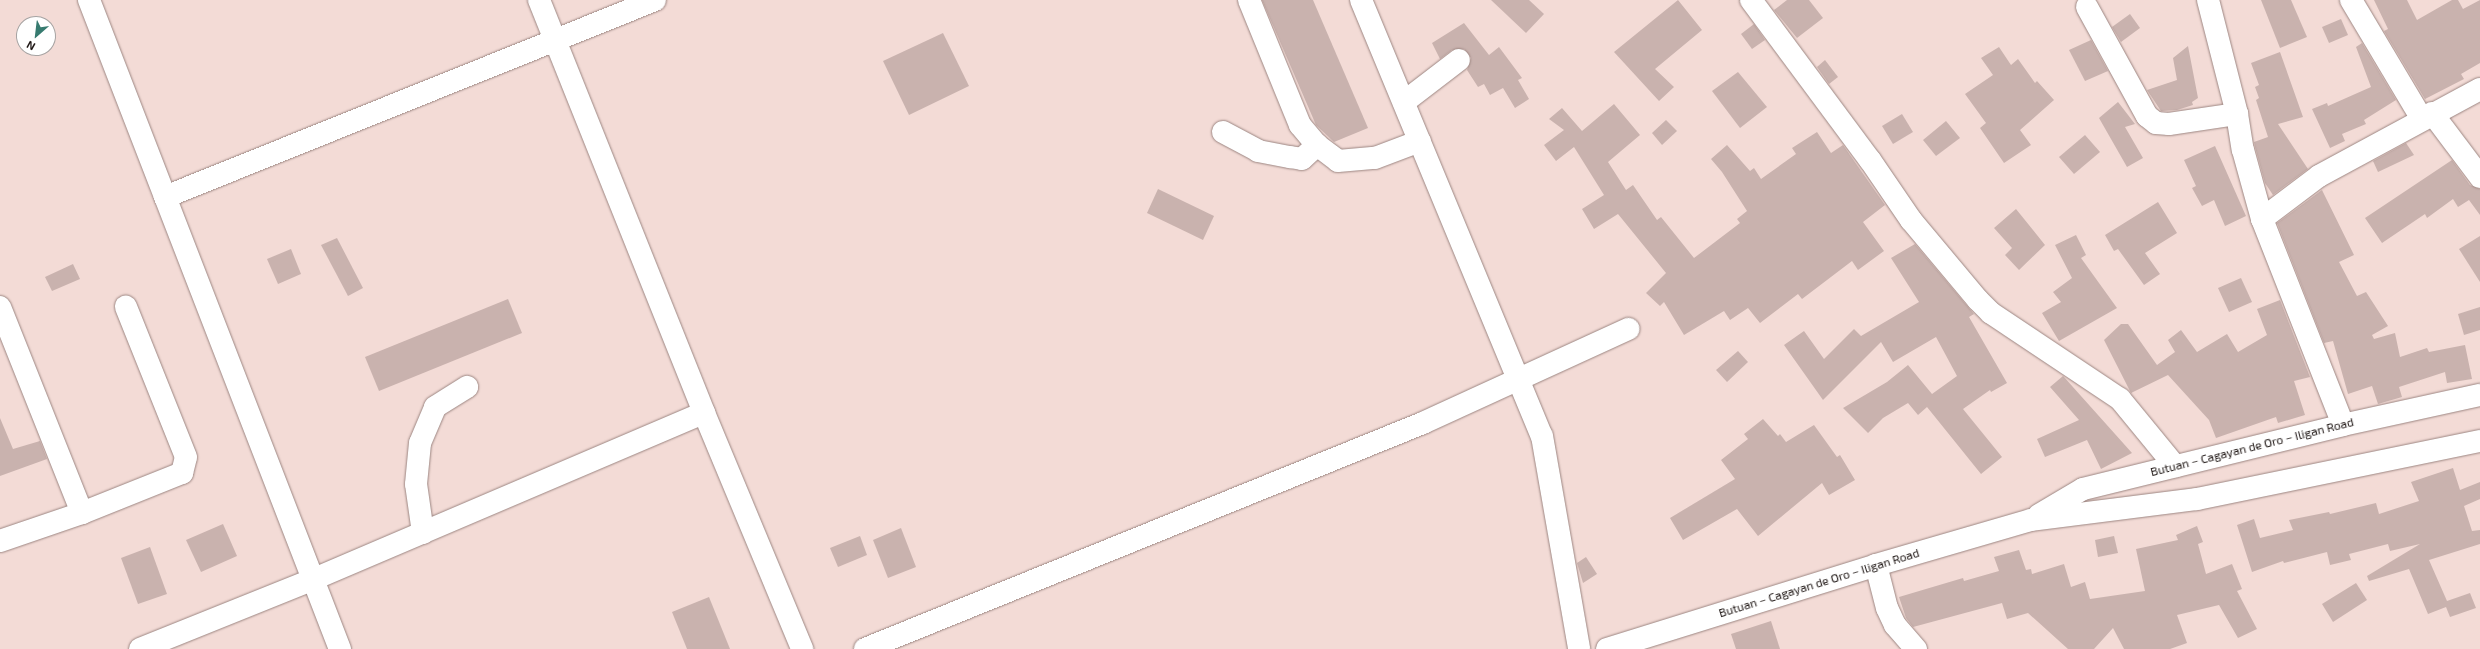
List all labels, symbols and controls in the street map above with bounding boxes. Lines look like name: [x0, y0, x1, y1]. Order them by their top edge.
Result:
north arrow: [16, 16, 56, 56]
text: N: [24, 39, 37, 54]
street label: Butuan – Cagayan de Oro – Iligan Road: [2149, 415, 2355, 479]
street label: Butuan – Cagayan de Oro – Iligan Road: [1717, 546, 1921, 620]

